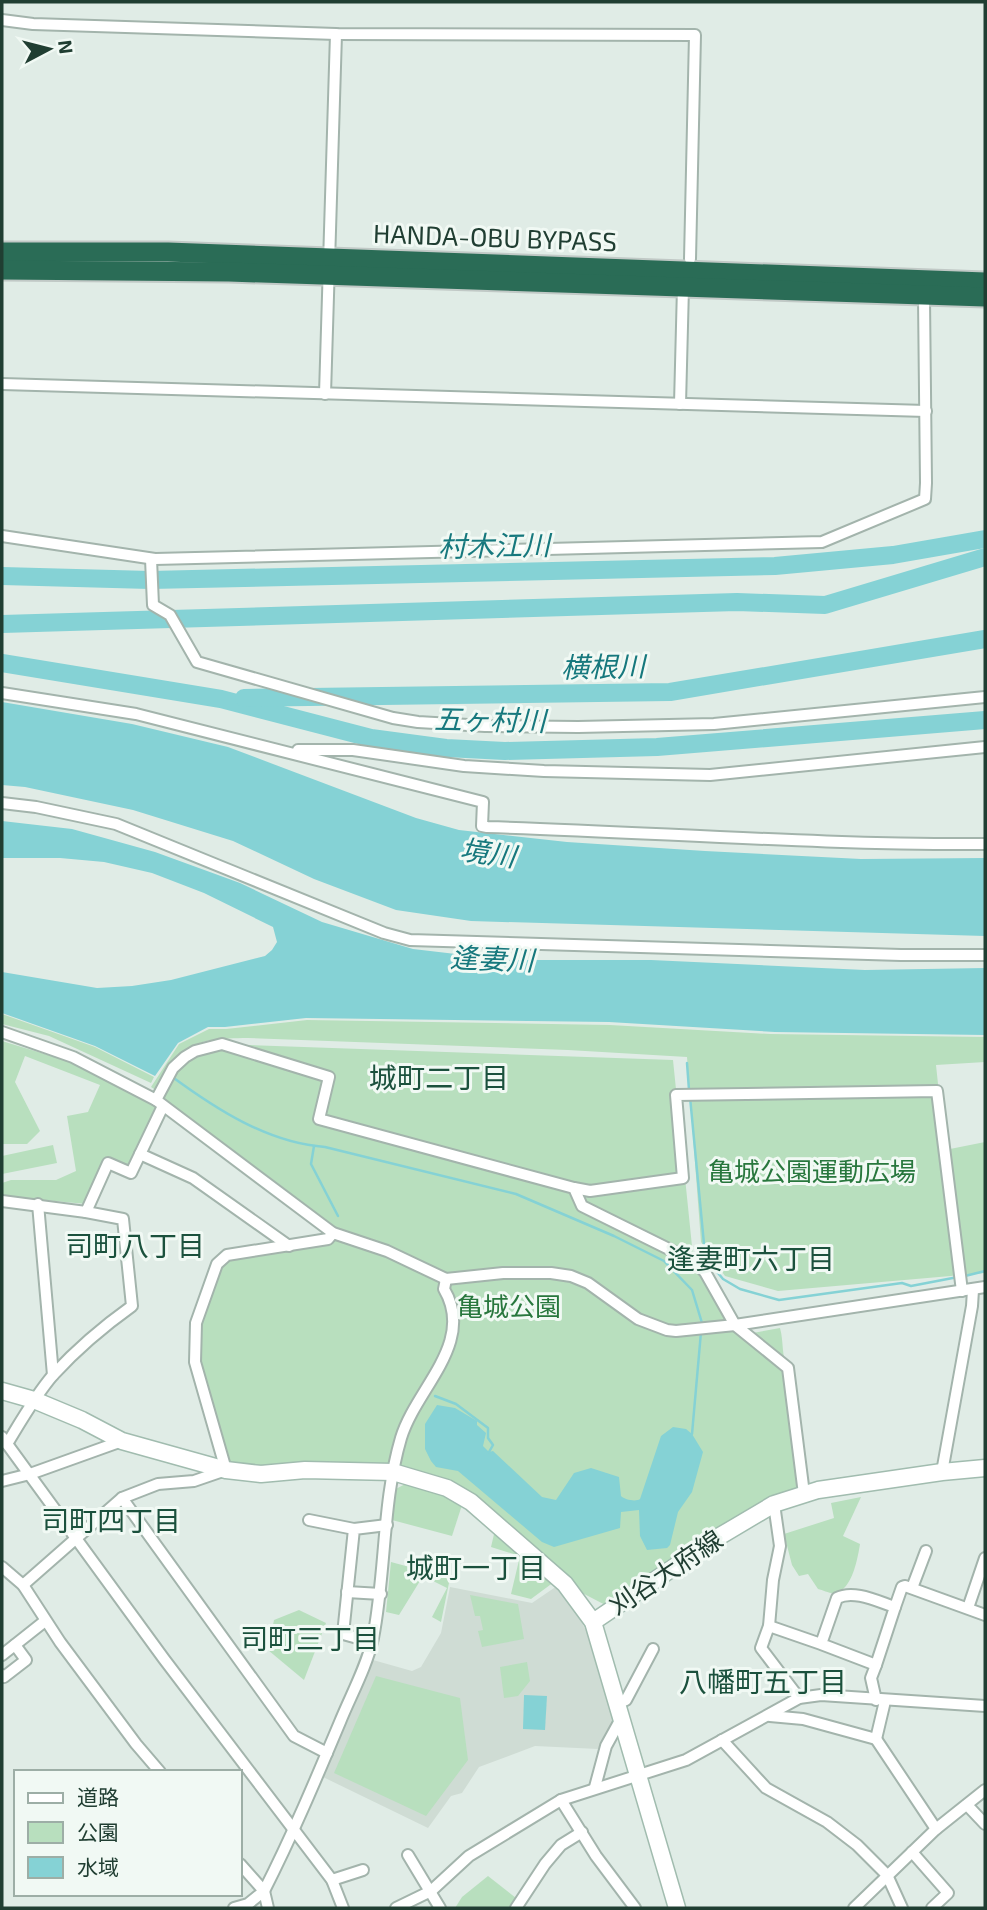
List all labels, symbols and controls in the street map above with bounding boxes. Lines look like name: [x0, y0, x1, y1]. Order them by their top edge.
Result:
north arrow: [14, 14, 84, 84]
text: N: [54, 39, 79, 55]
street label: HANDA-OBU BYPASS: [373, 217, 617, 256]
water label: 村木江川: [438, 527, 553, 563]
water label: 横根川: [561, 648, 648, 684]
water label: 五ヶ村川: [434, 701, 549, 737]
water label: 境川: [458, 831, 521, 873]
water label: 逢妻川: [449, 940, 538, 977]
district label: 城町二丁目: [369, 1060, 509, 1094]
park label: 亀城公園運動広場: [708, 1155, 916, 1186]
district label: 司町八丁目: [65, 1228, 205, 1262]
district label: 逢妻町六丁目: [667, 1241, 835, 1275]
park label: 亀城公園: [457, 1290, 561, 1321]
district label: 司町四丁目: [41, 1503, 181, 1537]
street label: 刈谷大府線: [603, 1523, 728, 1621]
district label: 城町一丁目: [406, 1550, 546, 1584]
district label: 司町三丁目: [240, 1621, 380, 1655]
district label: 八幡町五丁目: [679, 1664, 847, 1698]
legend: [14, 1770, 242, 1896]
text: 道路: [77, 1784, 119, 1809]
text: 公園: [77, 1819, 119, 1844]
text: 水域: [77, 1854, 119, 1879]

